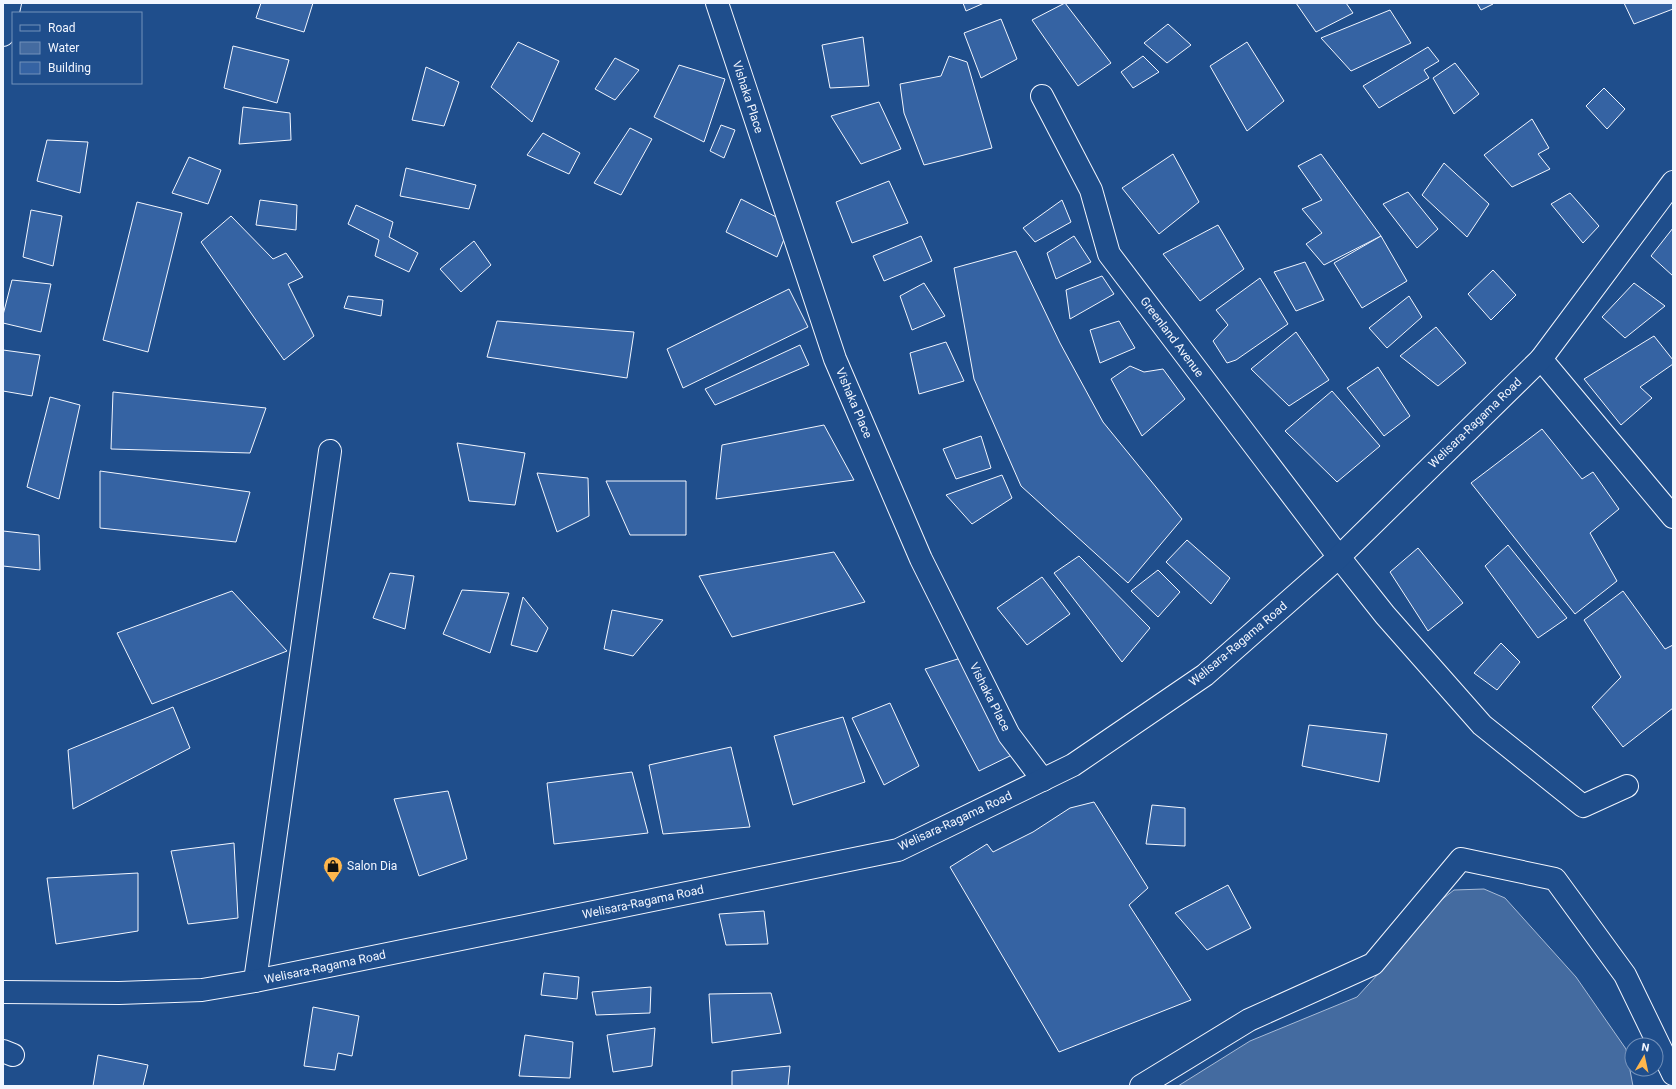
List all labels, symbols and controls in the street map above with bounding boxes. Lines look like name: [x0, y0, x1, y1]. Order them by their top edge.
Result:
legend: [12, 12, 142, 84]
text: Road: [48, 21, 76, 35]
text: Water: [48, 41, 79, 55]
street label: Vishaka Place: [730, 59, 766, 135]
text: Building: [48, 61, 91, 75]
street label: Greenland Avenue: [1137, 294, 1207, 380]
street label: Vishaka Place: [833, 366, 875, 440]
street label: Welisara-Ragama Road: [1426, 375, 1524, 471]
street label: Welisara-Ragama Road: [1186, 599, 1290, 689]
street label: Vishaka Place: [967, 660, 1013, 734]
street label: Welisara-Ragama Road: [896, 788, 1014, 854]
shop icon: Salon Dia: [322, 855, 344, 883]
place label: Salon Dia: [347, 859, 397, 873]
street label: Welisara-Ragama Road: [581, 882, 705, 922]
street label: Welisara-Ragama Road: [263, 947, 387, 987]
north arrow: [1624, 1037, 1664, 1077]
text: N: [1641, 1041, 1651, 1055]

